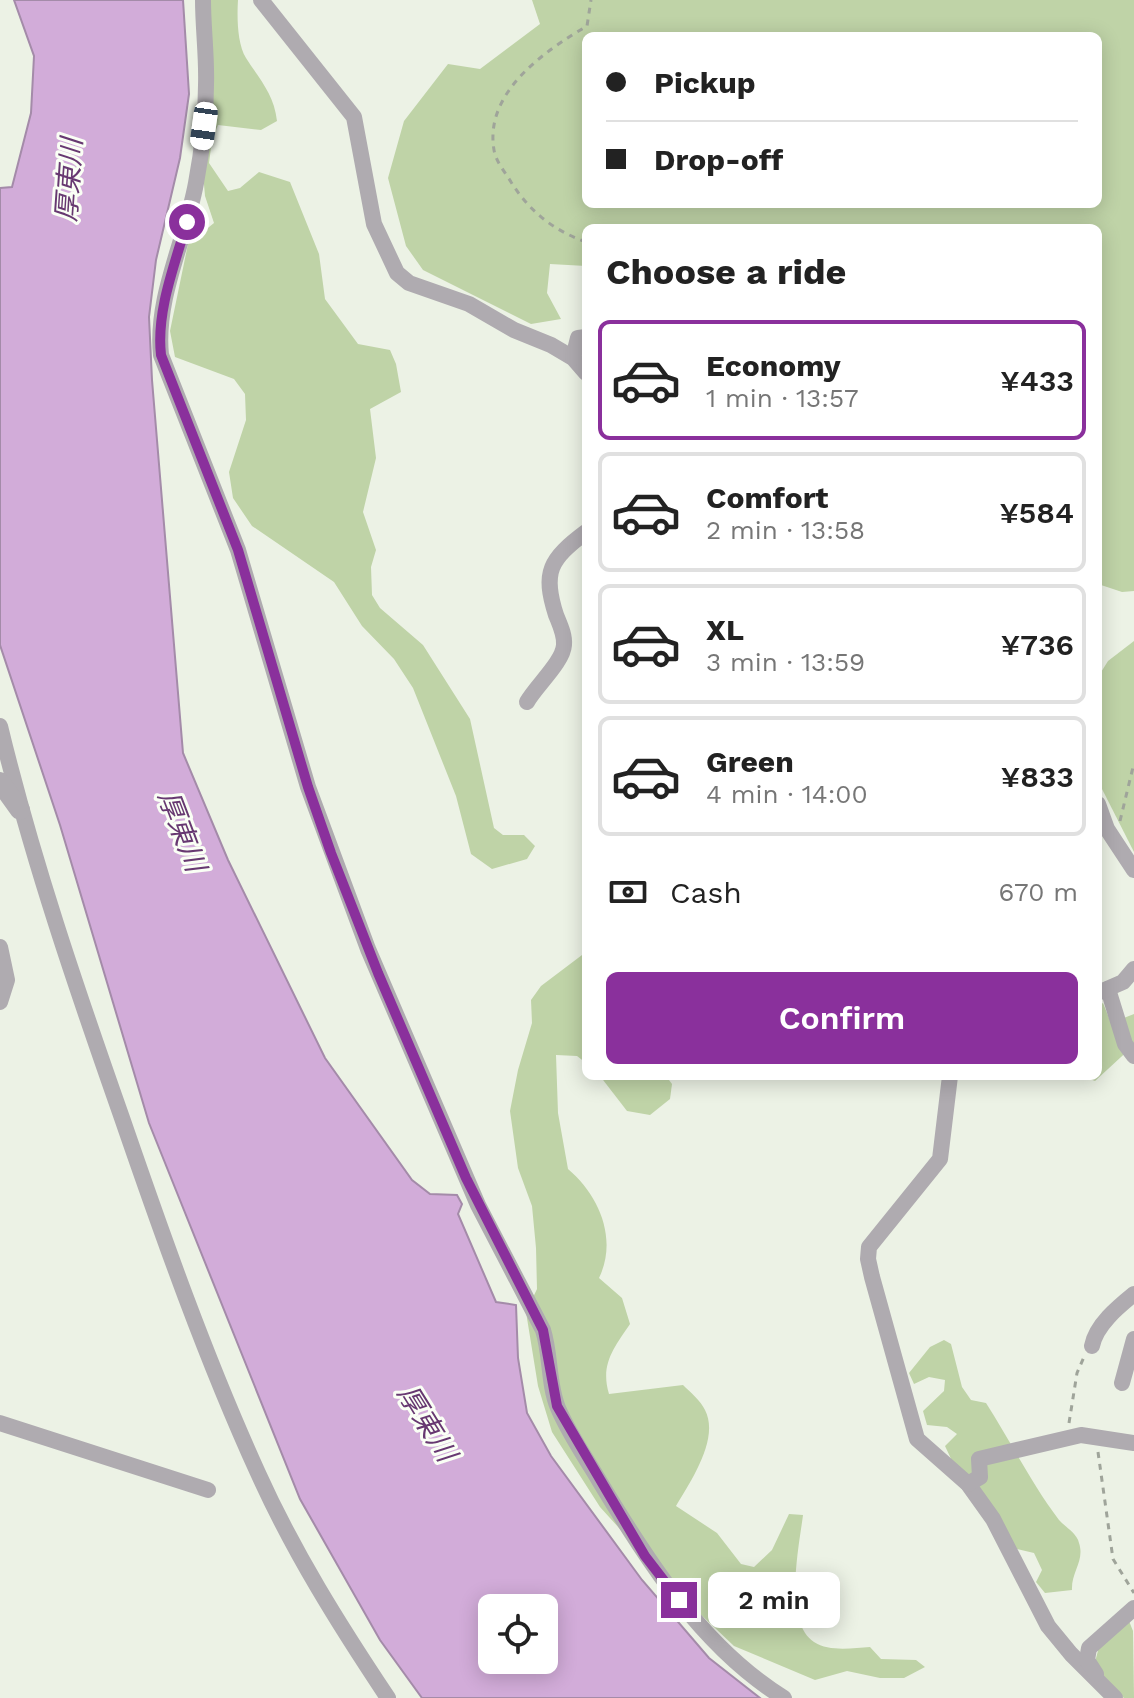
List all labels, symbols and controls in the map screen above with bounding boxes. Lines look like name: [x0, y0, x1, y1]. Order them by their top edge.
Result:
text: Pickup: [654, 65, 756, 100]
car: [189, 101, 219, 151]
water label: 厚東川: [50, 134, 89, 223]
text: Drop-off: [654, 142, 783, 177]
route start: [169, 204, 205, 240]
text: Choose a ride: [606, 251, 846, 293]
icon: car: [610, 344, 682, 416]
text: Economy: [706, 348, 841, 383]
text: ¥433: [1000, 363, 1074, 398]
text: 1 min · 13:57: [706, 383, 859, 413]
icon: car: [610, 476, 682, 548]
text: Comfort: [706, 480, 828, 515]
text: ¥584: [999, 495, 1074, 530]
text: 2 min · 13:58: [706, 515, 865, 545]
icon: car: [610, 608, 682, 680]
text: XL: [706, 612, 744, 647]
text: ¥736: [1001, 627, 1074, 662]
text: 3 min · 13:59: [706, 647, 865, 677]
icon: car: [610, 740, 682, 812]
text: Green: [706, 744, 794, 779]
text: ¥833: [1001, 759, 1074, 794]
text: 4 min · 14:00: [706, 779, 868, 809]
water label: 厚東川: [152, 786, 214, 879]
icon: cash: [606, 870, 650, 914]
text: Cash: [670, 875, 742, 910]
text: 670 m: [999, 877, 1078, 907]
button: Confirm: [606, 972, 1078, 1064]
water label: 厚東川: [391, 1379, 465, 1470]
callout: 2 min: [707, 1572, 839, 1628]
route end: [661, 1582, 697, 1618]
text: 2 min: [738, 1585, 810, 1615]
map controls: [478, 1594, 558, 1674]
button: locate: [478, 1594, 558, 1674]

